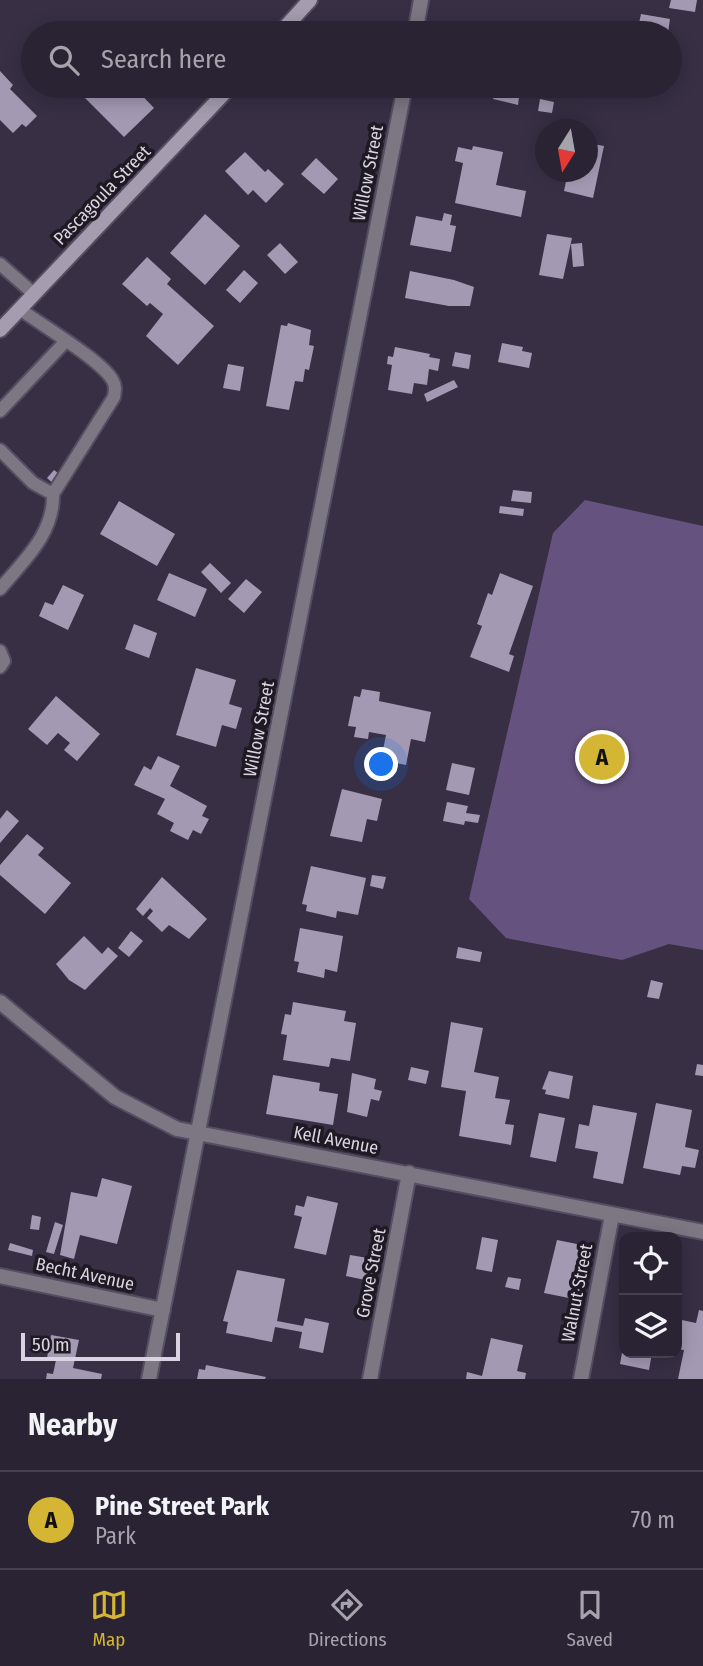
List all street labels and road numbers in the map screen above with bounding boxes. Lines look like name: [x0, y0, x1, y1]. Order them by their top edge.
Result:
street label: Willow Street: [348, 123, 388, 223]
street label: Pascagoula Street: [49, 141, 155, 249]
street label: Willow Street: [239, 679, 279, 779]
street label: Kell Avenue: [292, 1121, 380, 1159]
street label: Grove Street: [352, 1226, 390, 1320]
street label: Walnut Street: [557, 1242, 597, 1344]
street label: Becht Avenue: [34, 1253, 136, 1295]

